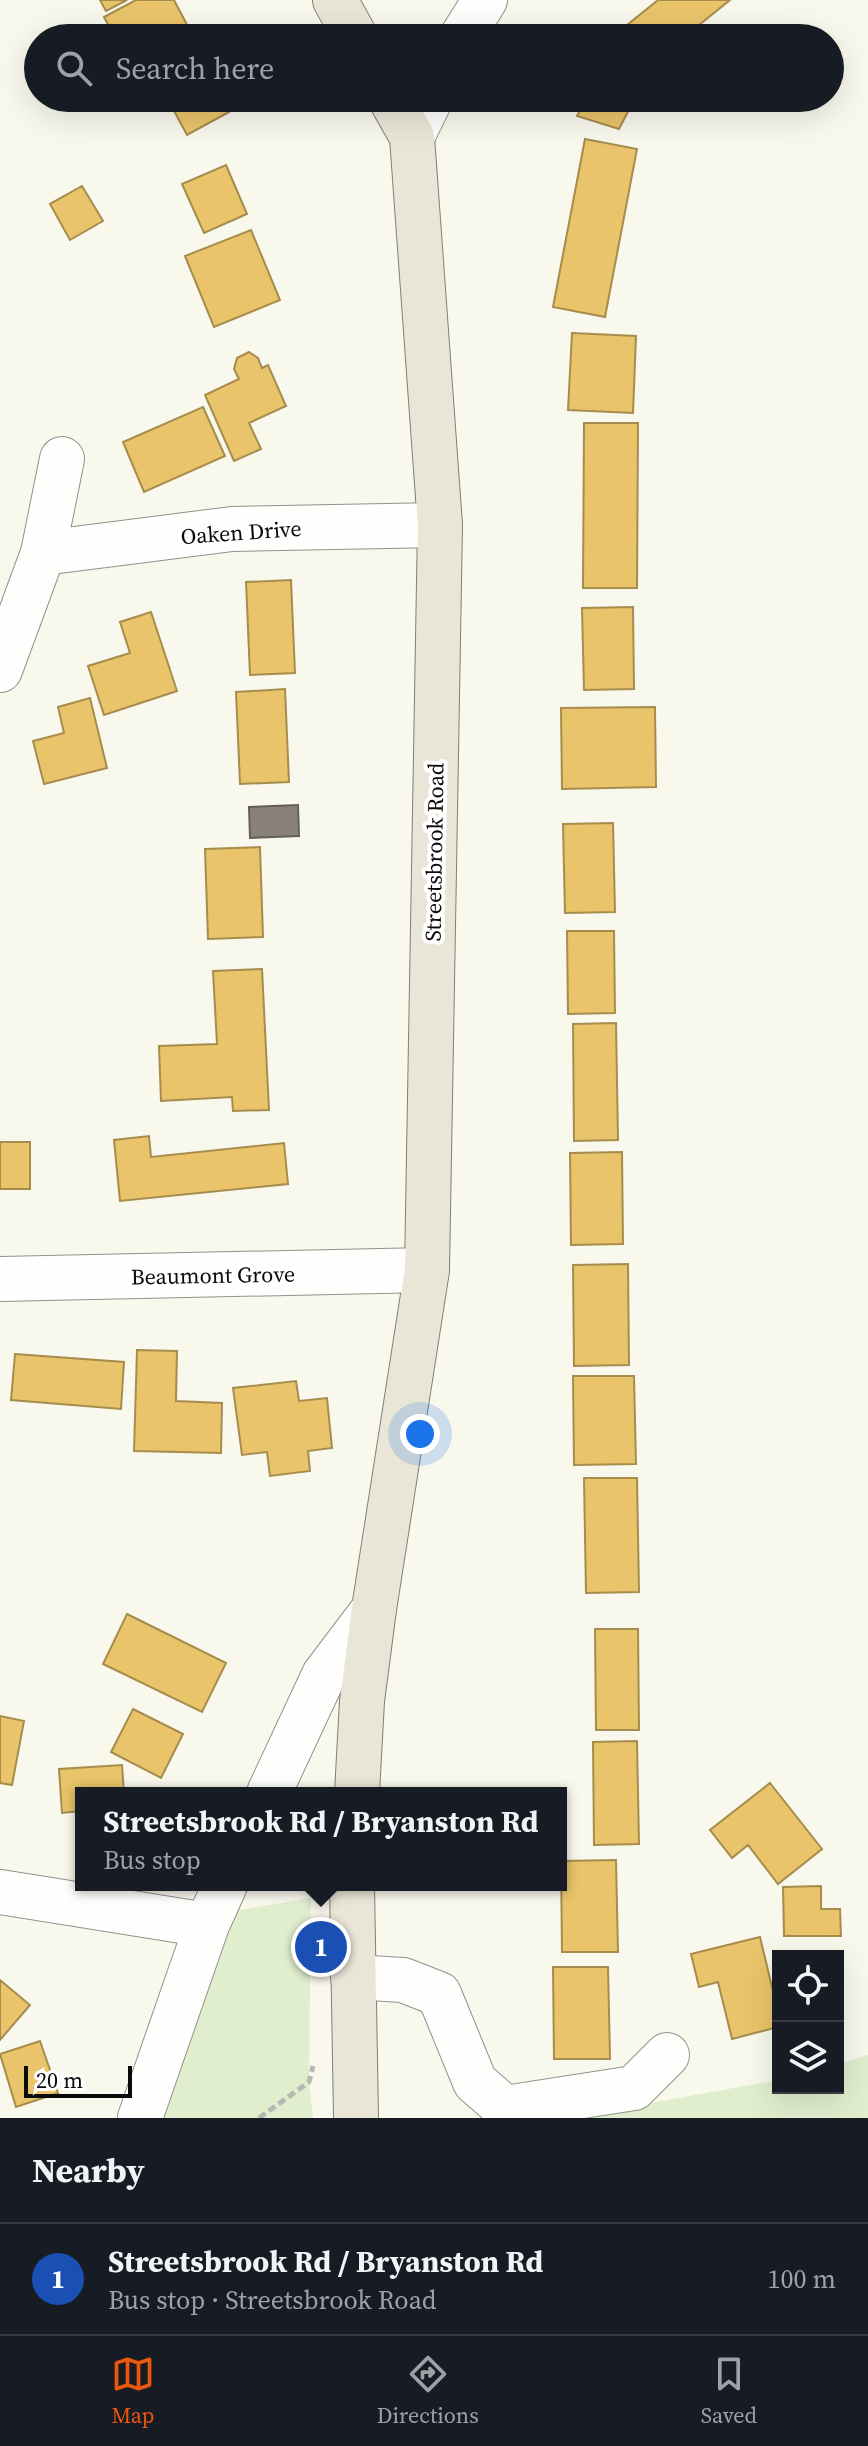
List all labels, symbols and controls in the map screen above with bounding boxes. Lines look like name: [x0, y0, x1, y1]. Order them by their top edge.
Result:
search box: [24, 24, 844, 112]
icon: search: [52, 46, 96, 90]
text: Search here: [116, 48, 274, 89]
street label: Oaken Drive: [180, 513, 302, 551]
street label: Streetsbrook Road: [417, 762, 451, 942]
street label: Beaumont Grove: [131, 1259, 295, 1291]
your location: [400, 1414, 440, 1454]
popup: [75, 1787, 567, 1891]
text: Streetsbrook Rd / Bryanston Rd: [103, 1801, 539, 1842]
text: Bus stop: [103, 1842, 201, 1878]
pin: 1: [295, 1917, 347, 1977]
map controls: [772, 1950, 844, 2094]
button: locate: [772, 1950, 844, 2022]
button: layers: [772, 2022, 844, 2094]
scale bar: [24, 2062, 132, 2098]
text: 20 m: [36, 2065, 83, 2095]
text: Nearby: [32, 2147, 145, 2193]
text: Streetsbrook Rd / Bryanston Rd: [108, 2241, 543, 2282]
text: 1: [51, 2261, 65, 2297]
text: 100 m: [768, 2261, 836, 2297]
text: Bus stop · Streetsbrook Road: [108, 2282, 437, 2318]
tab: Map: [111, 2352, 155, 2430]
tab: Directions: [377, 2352, 479, 2430]
tab: Saved: [701, 2352, 757, 2430]

